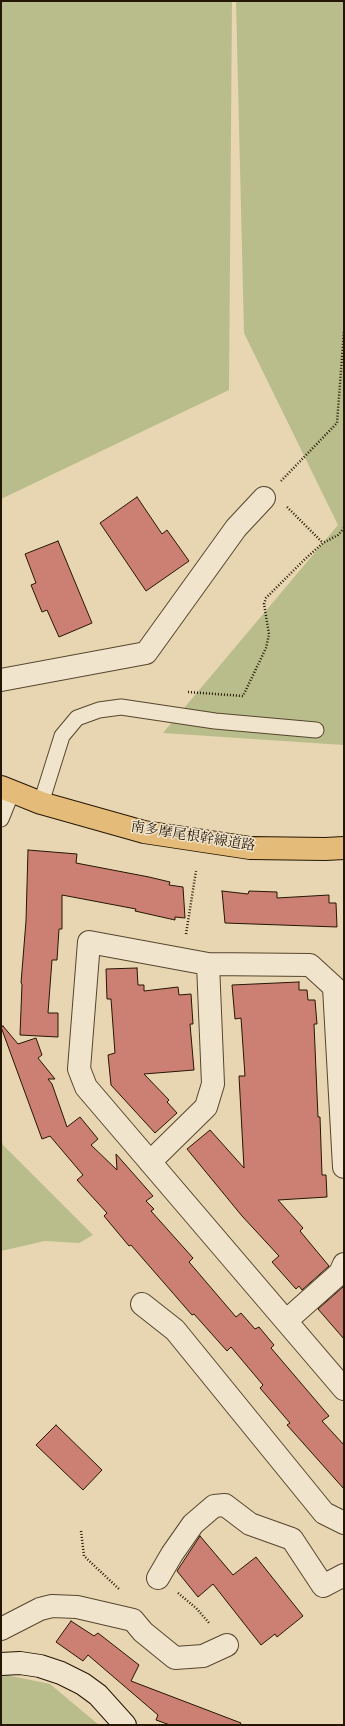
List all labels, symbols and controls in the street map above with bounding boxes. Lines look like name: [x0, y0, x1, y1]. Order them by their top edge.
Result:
street label: 南多摩尾根幹線道路: [129, 819, 257, 855]

